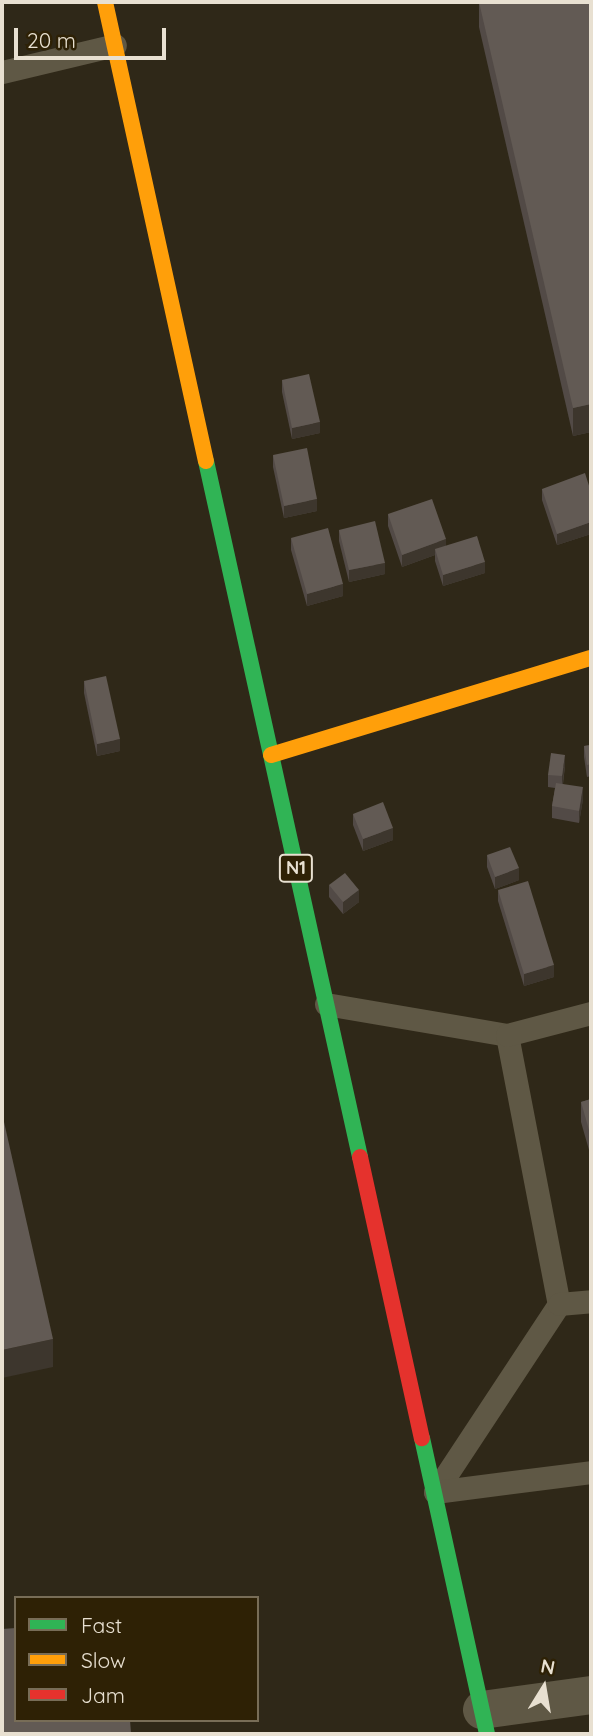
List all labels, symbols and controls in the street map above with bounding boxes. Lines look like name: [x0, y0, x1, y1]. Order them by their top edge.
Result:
scale bar: [18, 14, 170, 58]
text: 20 m: [27, 27, 76, 53]
road number: N1: [278, 854, 314, 882]
legend: [14, 1596, 259, 1722]
text: Fast: [81, 1612, 122, 1638]
text: Slow: [81, 1647, 126, 1673]
north arrow: [509, 1652, 579, 1722]
text: N: [539, 1653, 557, 1679]
text: Jam: [81, 1682, 125, 1708]

